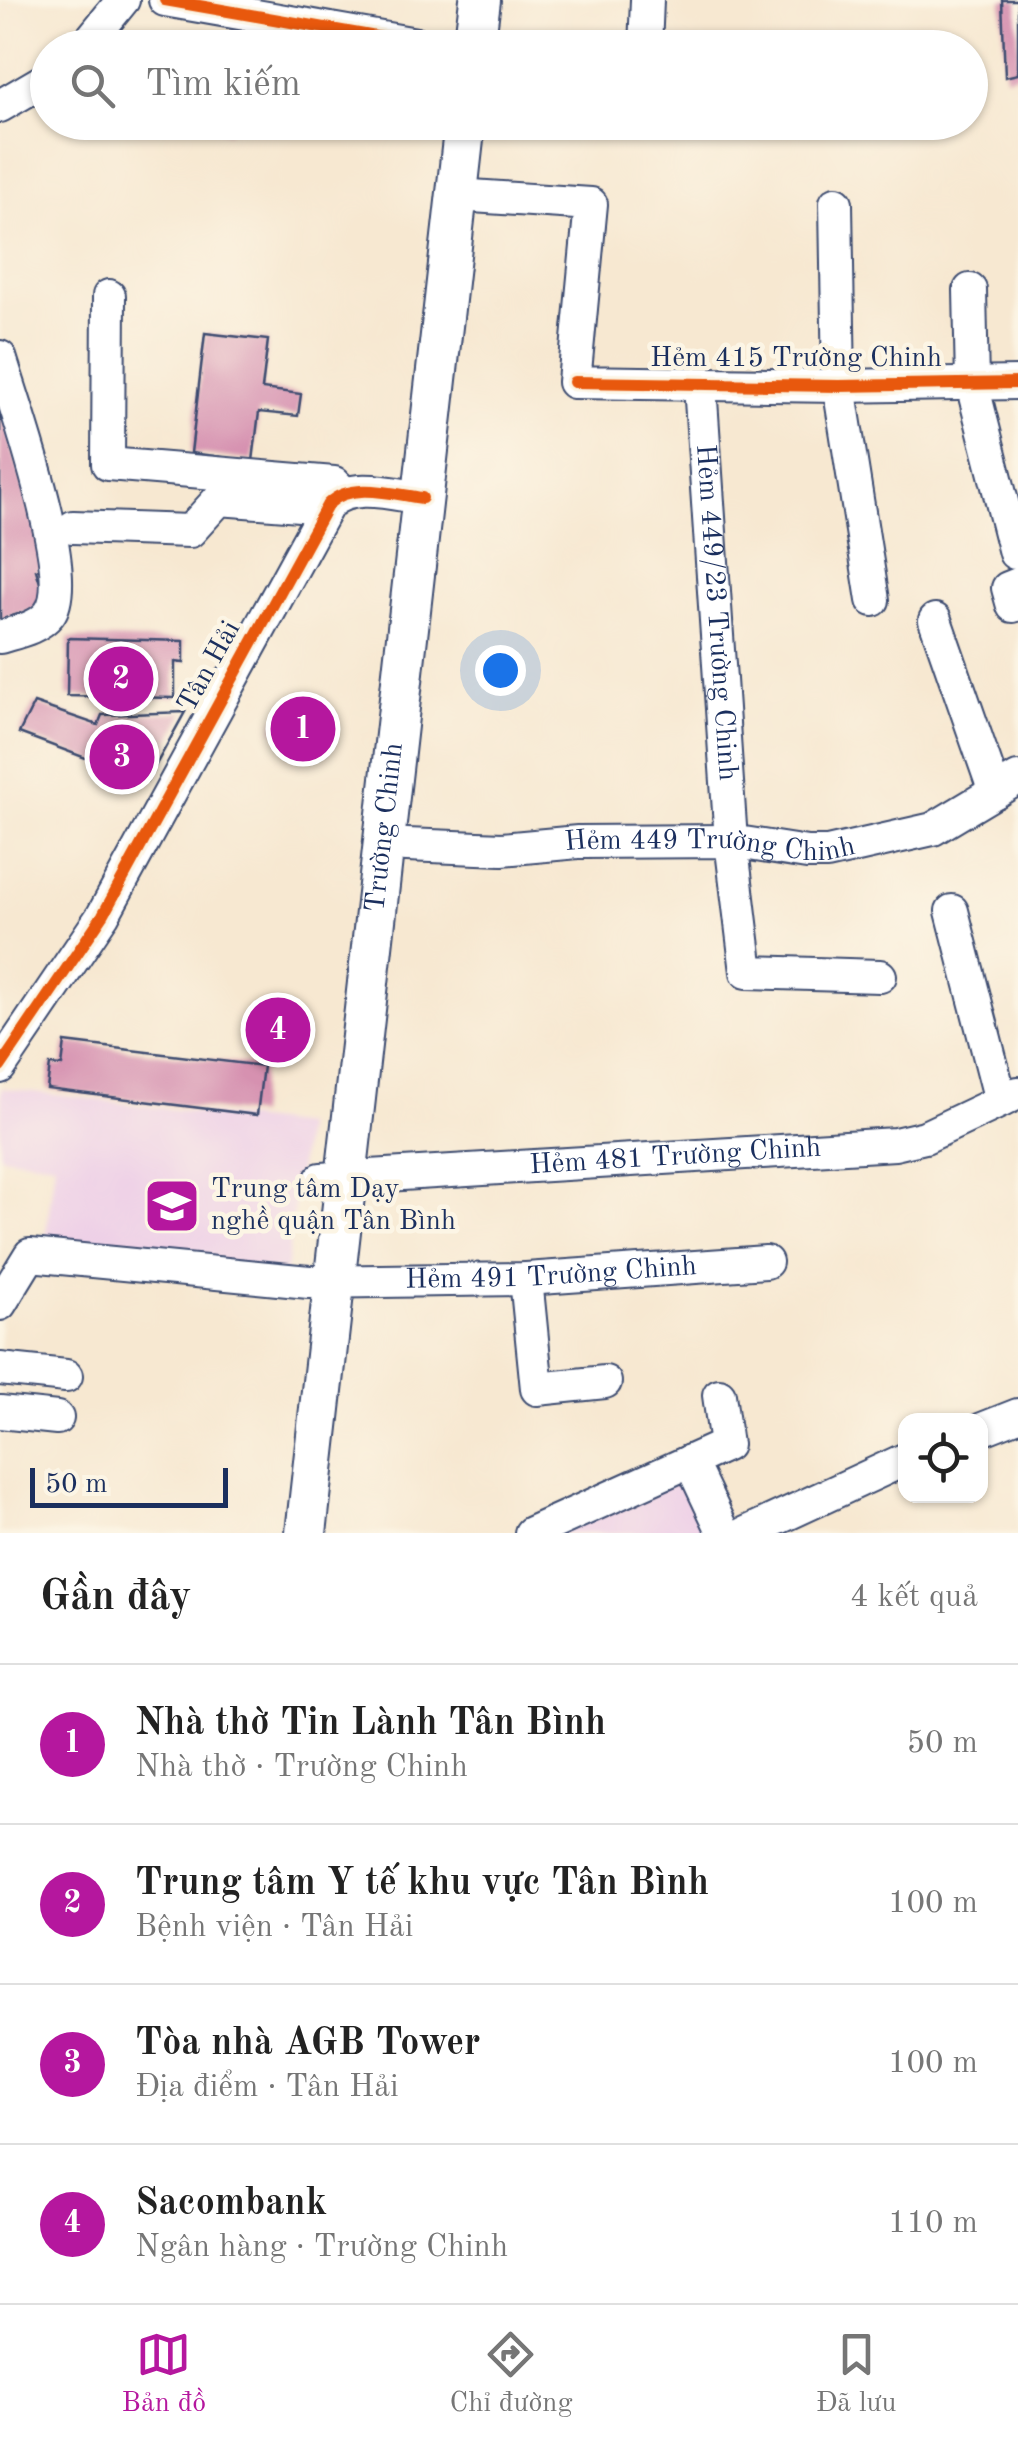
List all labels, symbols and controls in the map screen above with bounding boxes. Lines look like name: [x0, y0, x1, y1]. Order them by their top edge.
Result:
search box: [30, 30, 988, 140]
icon: search: [65, 58, 120, 113]
text: Tìm kiếm: [145, 66, 301, 104]
street label: Hẻm 415 Trường Chinh: [650, 345, 942, 373]
street label: Hẻm 449/23 Trường Chinh: [690, 443, 741, 782]
street label: Tân Hải: [174, 617, 246, 717]
pin: 2: [88, 642, 154, 716]
your location: [475, 645, 526, 696]
pin: 1: [270, 692, 336, 766]
pin: 3: [90, 720, 154, 794]
street label: Trường Chinh: [362, 741, 409, 914]
street label: Hẻm 449 Trường Chinh: [563, 827, 858, 867]
pin: 4: [246, 992, 310, 1068]
street label: Hẻm 481 Trường Chinh: [529, 1135, 822, 1180]
school or university icon: Trung tâm Dạy nghề quận Tân Bình: [142, 1176, 202, 1236]
place label: Trung tâm Dạy nghề quận Tân Bình: [211, 1176, 456, 1236]
street label: Hẻm 491 Trường Chinh: [405, 1253, 698, 1295]
map controls: [898, 1413, 988, 1503]
button: locate: [898, 1413, 988, 1503]
scale bar: [30, 1463, 228, 1508]
text: 50 m: [45, 1471, 108, 1499]
text: Gần đây: [40, 1577, 191, 1619]
text: 4 kết quả: [850, 1582, 978, 1614]
text: Nhà thờ Tin Lành Tân Bình: [135, 1705, 606, 1743]
text: 1: [63, 1728, 82, 1760]
text: 50 m: [907, 1728, 978, 1760]
text: Nhà thờ · Trường Chinh: [135, 1752, 468, 1784]
text: Trung tâm Y tế khu vực Tân Bình: [135, 1865, 709, 1903]
text: 2: [63, 1888, 82, 1920]
text: 100 m: [888, 1888, 978, 1920]
text: Bệnh viện · Tân Hải: [135, 1912, 413, 1944]
text: Tòa nhà AGB Tower: [135, 2025, 481, 2063]
text: 3: [63, 2048, 82, 2080]
text: 100 m: [888, 2048, 978, 2080]
text: Địa điểm · Tân Hải: [135, 2072, 399, 2104]
text: Sacombank: [135, 2185, 327, 2223]
text: 4: [63, 2208, 82, 2240]
text: 110 m: [888, 2208, 978, 2240]
text: Ngân hàng · Trường Chinh: [135, 2232, 508, 2264]
tab: Bản đồ: [122, 2327, 206, 2422]
tab: Chỉ đường: [449, 2327, 573, 2422]
tab: Đã lưu: [816, 2327, 896, 2422]

